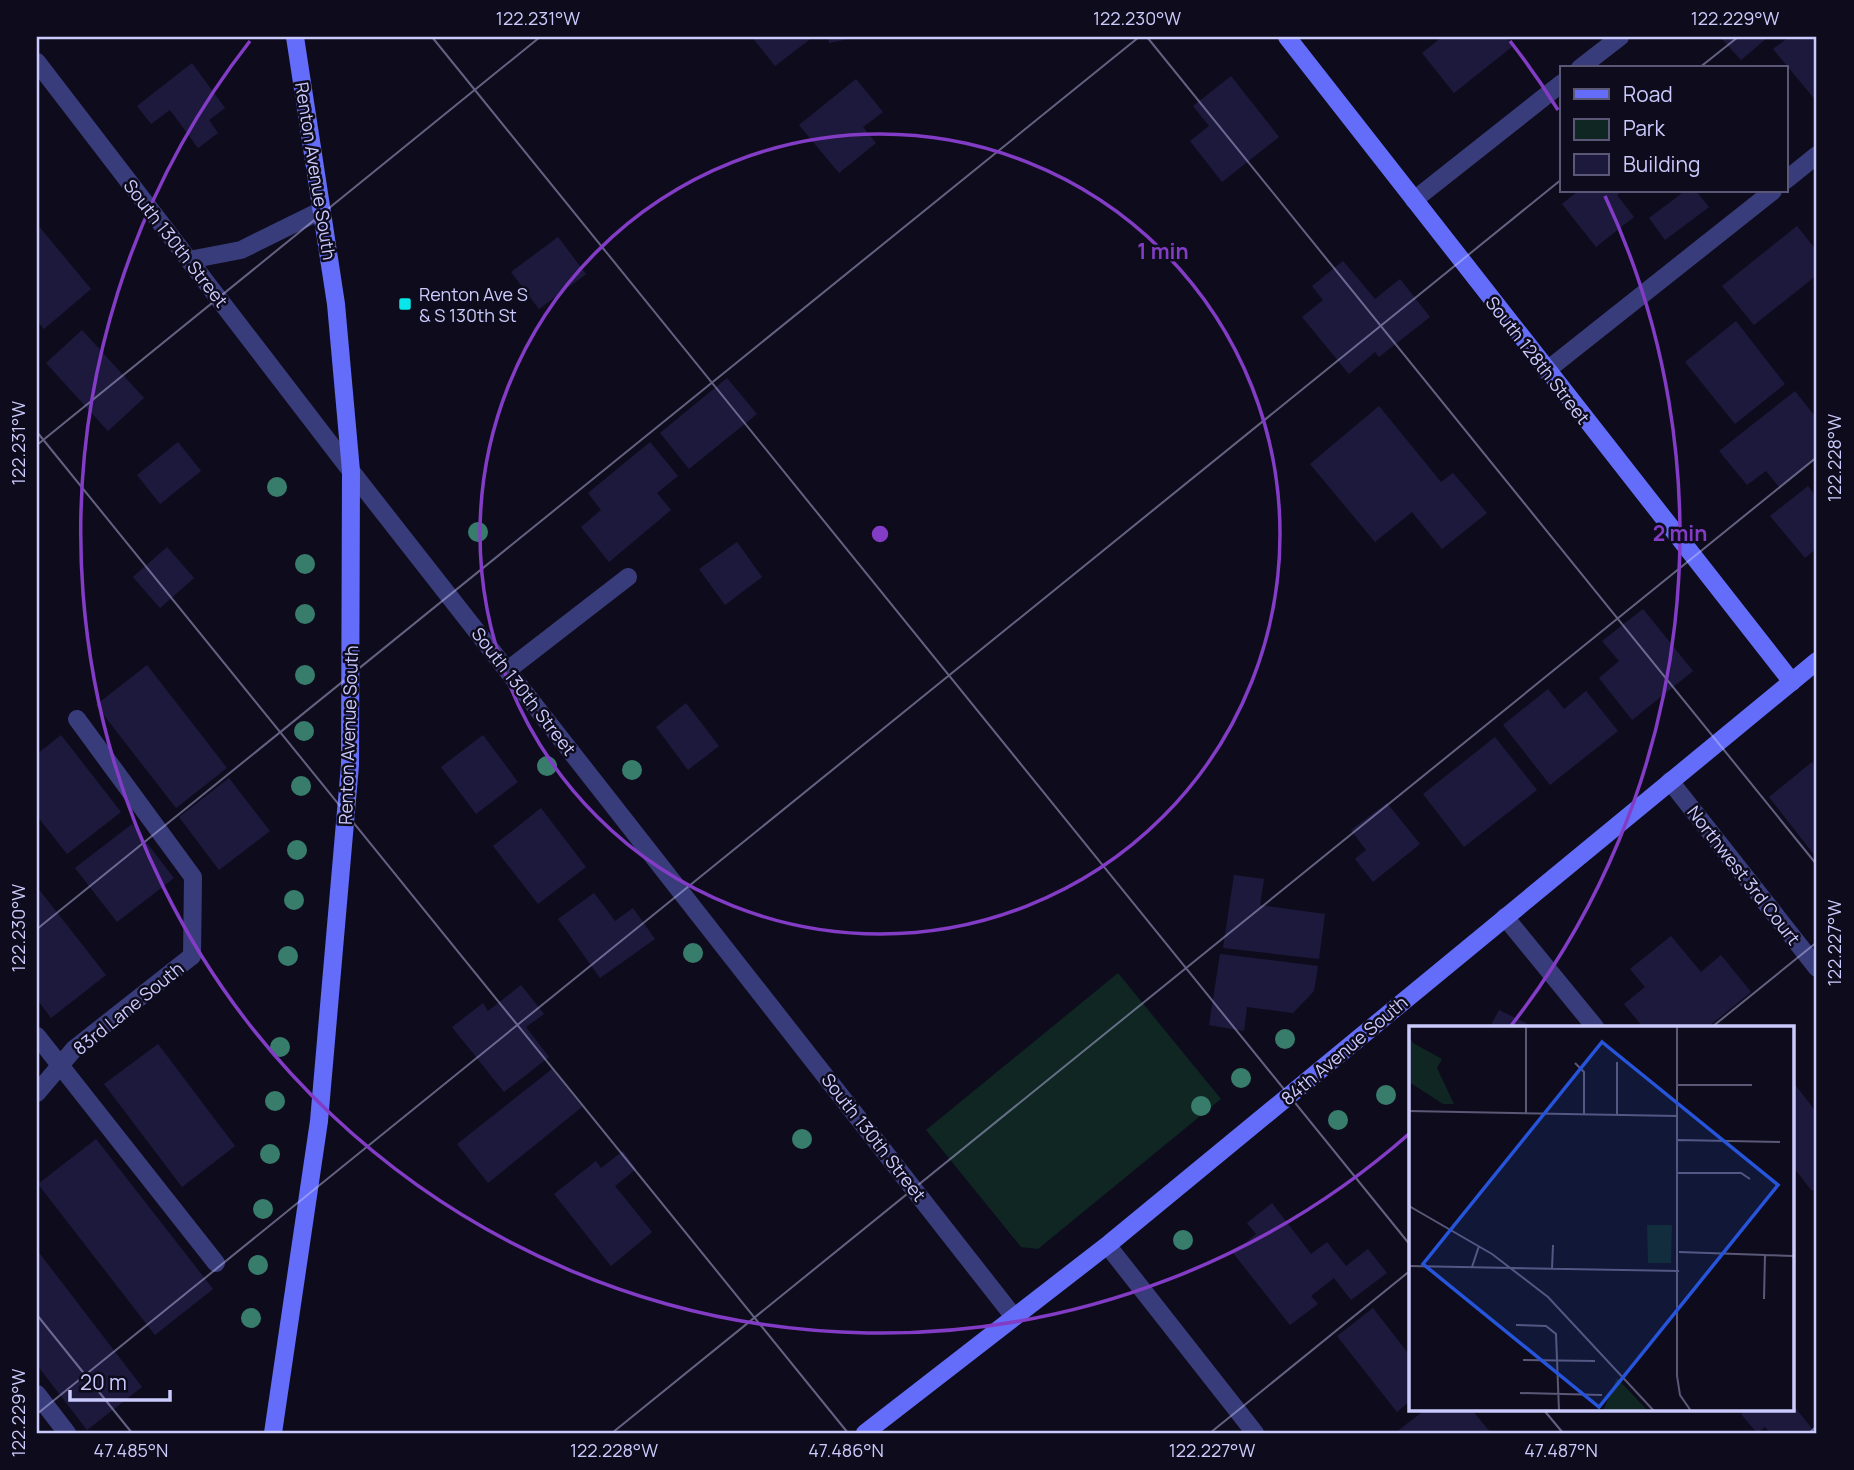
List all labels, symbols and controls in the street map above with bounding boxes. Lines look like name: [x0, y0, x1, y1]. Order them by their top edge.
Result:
text: 122.231°W: [496, 6, 580, 30]
text: 122.230°W: [1093, 6, 1181, 30]
text: 122.229°W: [1691, 6, 1780, 30]
legend: [1560, 66, 1787, 192]
street label: Renton Avenue South: [290, 80, 342, 262]
text: Road: [1623, 80, 1673, 108]
text: Park: [1623, 114, 1665, 142]
text: Building: [1623, 150, 1700, 178]
street label: South 130th Street: [118, 174, 234, 312]
text: 1 min: [1137, 237, 1189, 265]
place label: Renton Ave S & S 130th St: [419, 282, 528, 327]
street label: South 128th Street: [1481, 291, 1595, 429]
marker: Renton Ave S & S 130th St: [397, 296, 413, 312]
text: 122.231°W: [6, 401, 30, 485]
text: 122.228°W: [1822, 414, 1846, 502]
text: 2 min: [1653, 519, 1707, 547]
centre of rings: [868, 522, 892, 546]
street label: South 130th Street: [466, 622, 582, 760]
street label: Renton Avenue South: [333, 645, 363, 825]
street label: Northwest 3rd Court: [1682, 801, 1806, 949]
text: 122.230°W: [6, 884, 30, 972]
text: 122.227°W: [1822, 900, 1846, 986]
street label: 83rd Lane South: [68, 956, 188, 1060]
street label: 84th Avenue South: [1276, 990, 1412, 1110]
inset map: [1409, 1026, 1794, 1410]
street label: South 130th Street: [816, 1068, 932, 1206]
scale bar: [70, 1358, 170, 1402]
text: 122.229°W: [6, 1368, 30, 1457]
text: 20 m: [80, 1368, 127, 1396]
text: 47.485°N: [94, 1438, 168, 1462]
text: 122.228°W: [570, 1438, 658, 1462]
text: 47.486°N: [808, 1438, 884, 1462]
text: 122.227°W: [1169, 1438, 1255, 1462]
text: 47.487°N: [1524, 1438, 1598, 1462]

